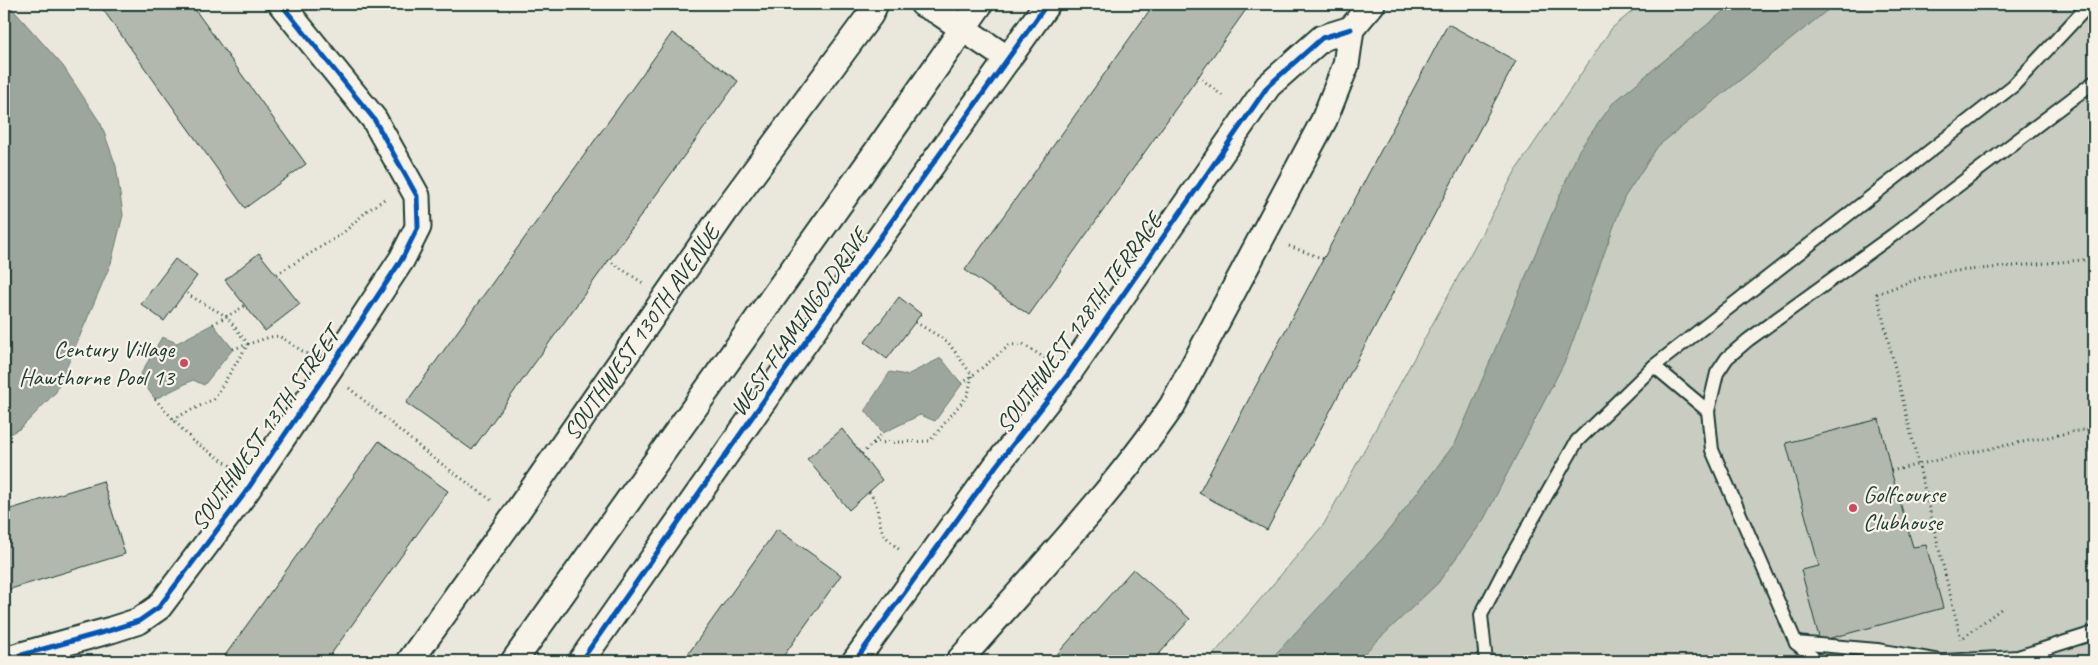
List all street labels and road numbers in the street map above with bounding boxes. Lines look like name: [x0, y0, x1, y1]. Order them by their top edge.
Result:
street label: SOUTHWEST 128TH TERRACE: [989, 205, 1171, 439]
street label: SOUTHWEST 130TH AVENUE: [556, 216, 728, 446]
street label: WEST FLAMINGO DRIVE: [723, 220, 877, 421]
street label: SOUTHWEST 13TH STREET: [184, 317, 350, 536]

